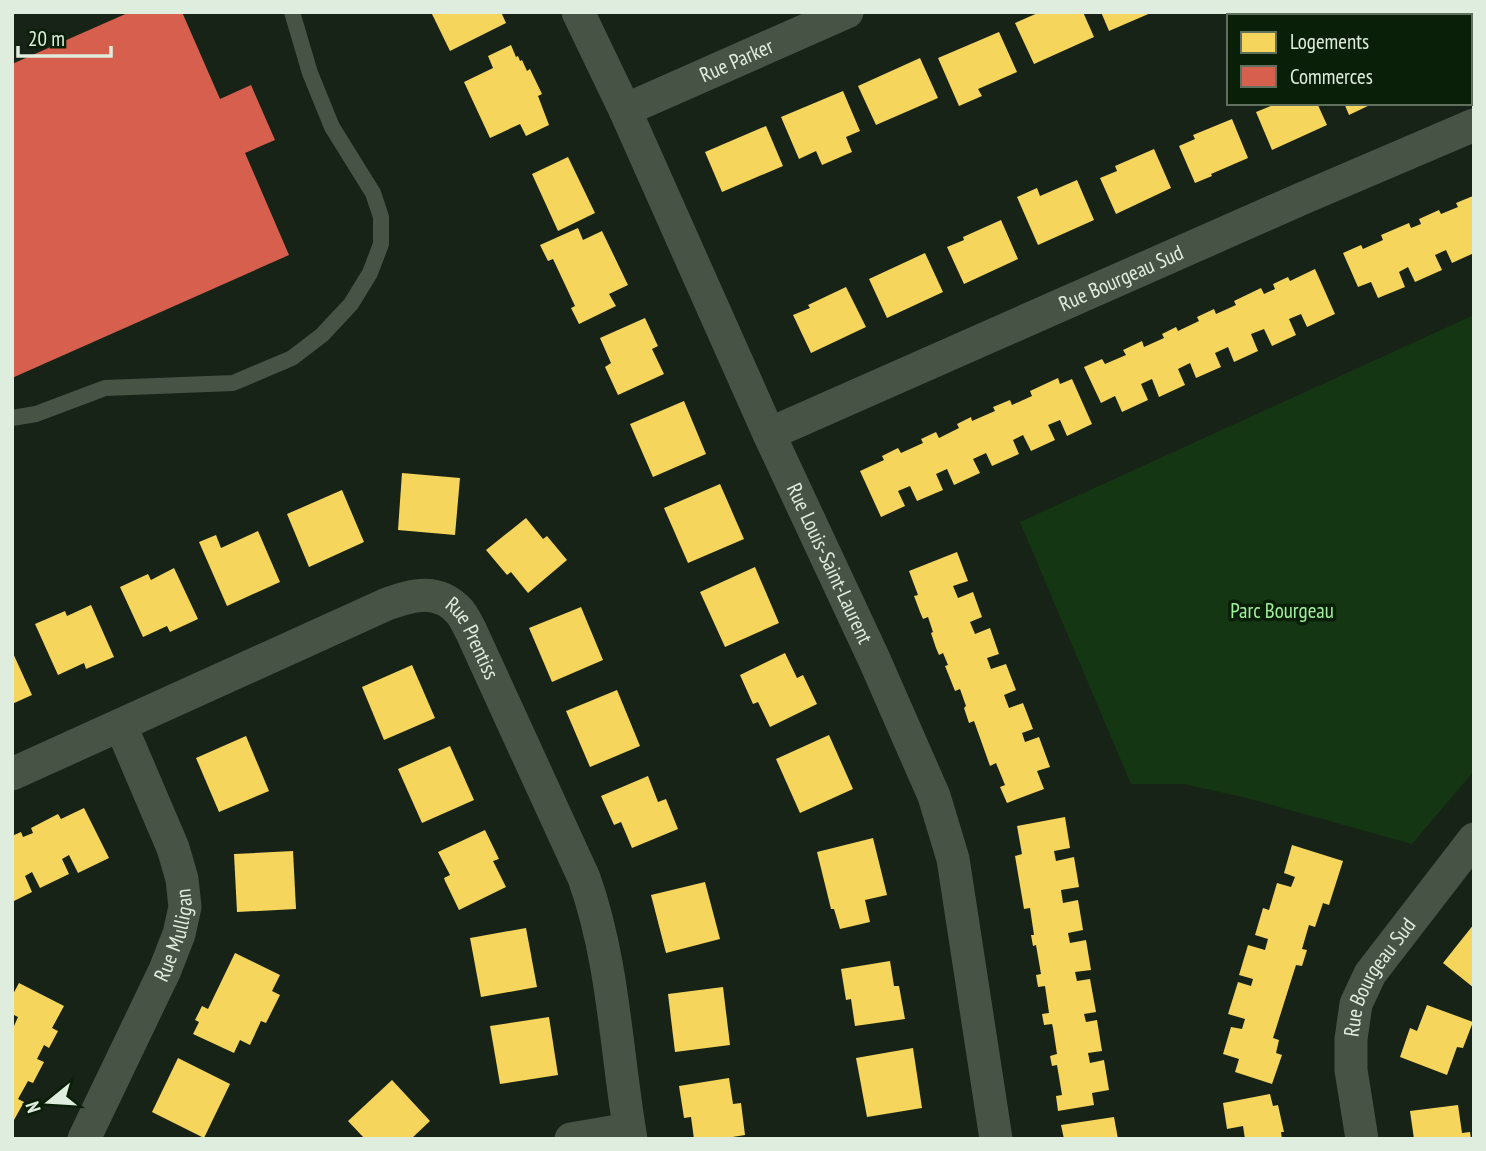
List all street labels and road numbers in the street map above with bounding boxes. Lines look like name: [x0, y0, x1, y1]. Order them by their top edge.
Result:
street label: Rue Parker: [695, 32, 778, 88]
street label: Rue Bourgeau Sud: [1055, 239, 1187, 317]
street label: Rue Louis-Saint-Laurent: [781, 479, 879, 648]
street label: Rue Prentiss: [440, 590, 505, 684]
street label: Rue Mulligan: [147, 887, 198, 986]
street label: Rue Bourgeau Sud: [1337, 912, 1421, 1038]

